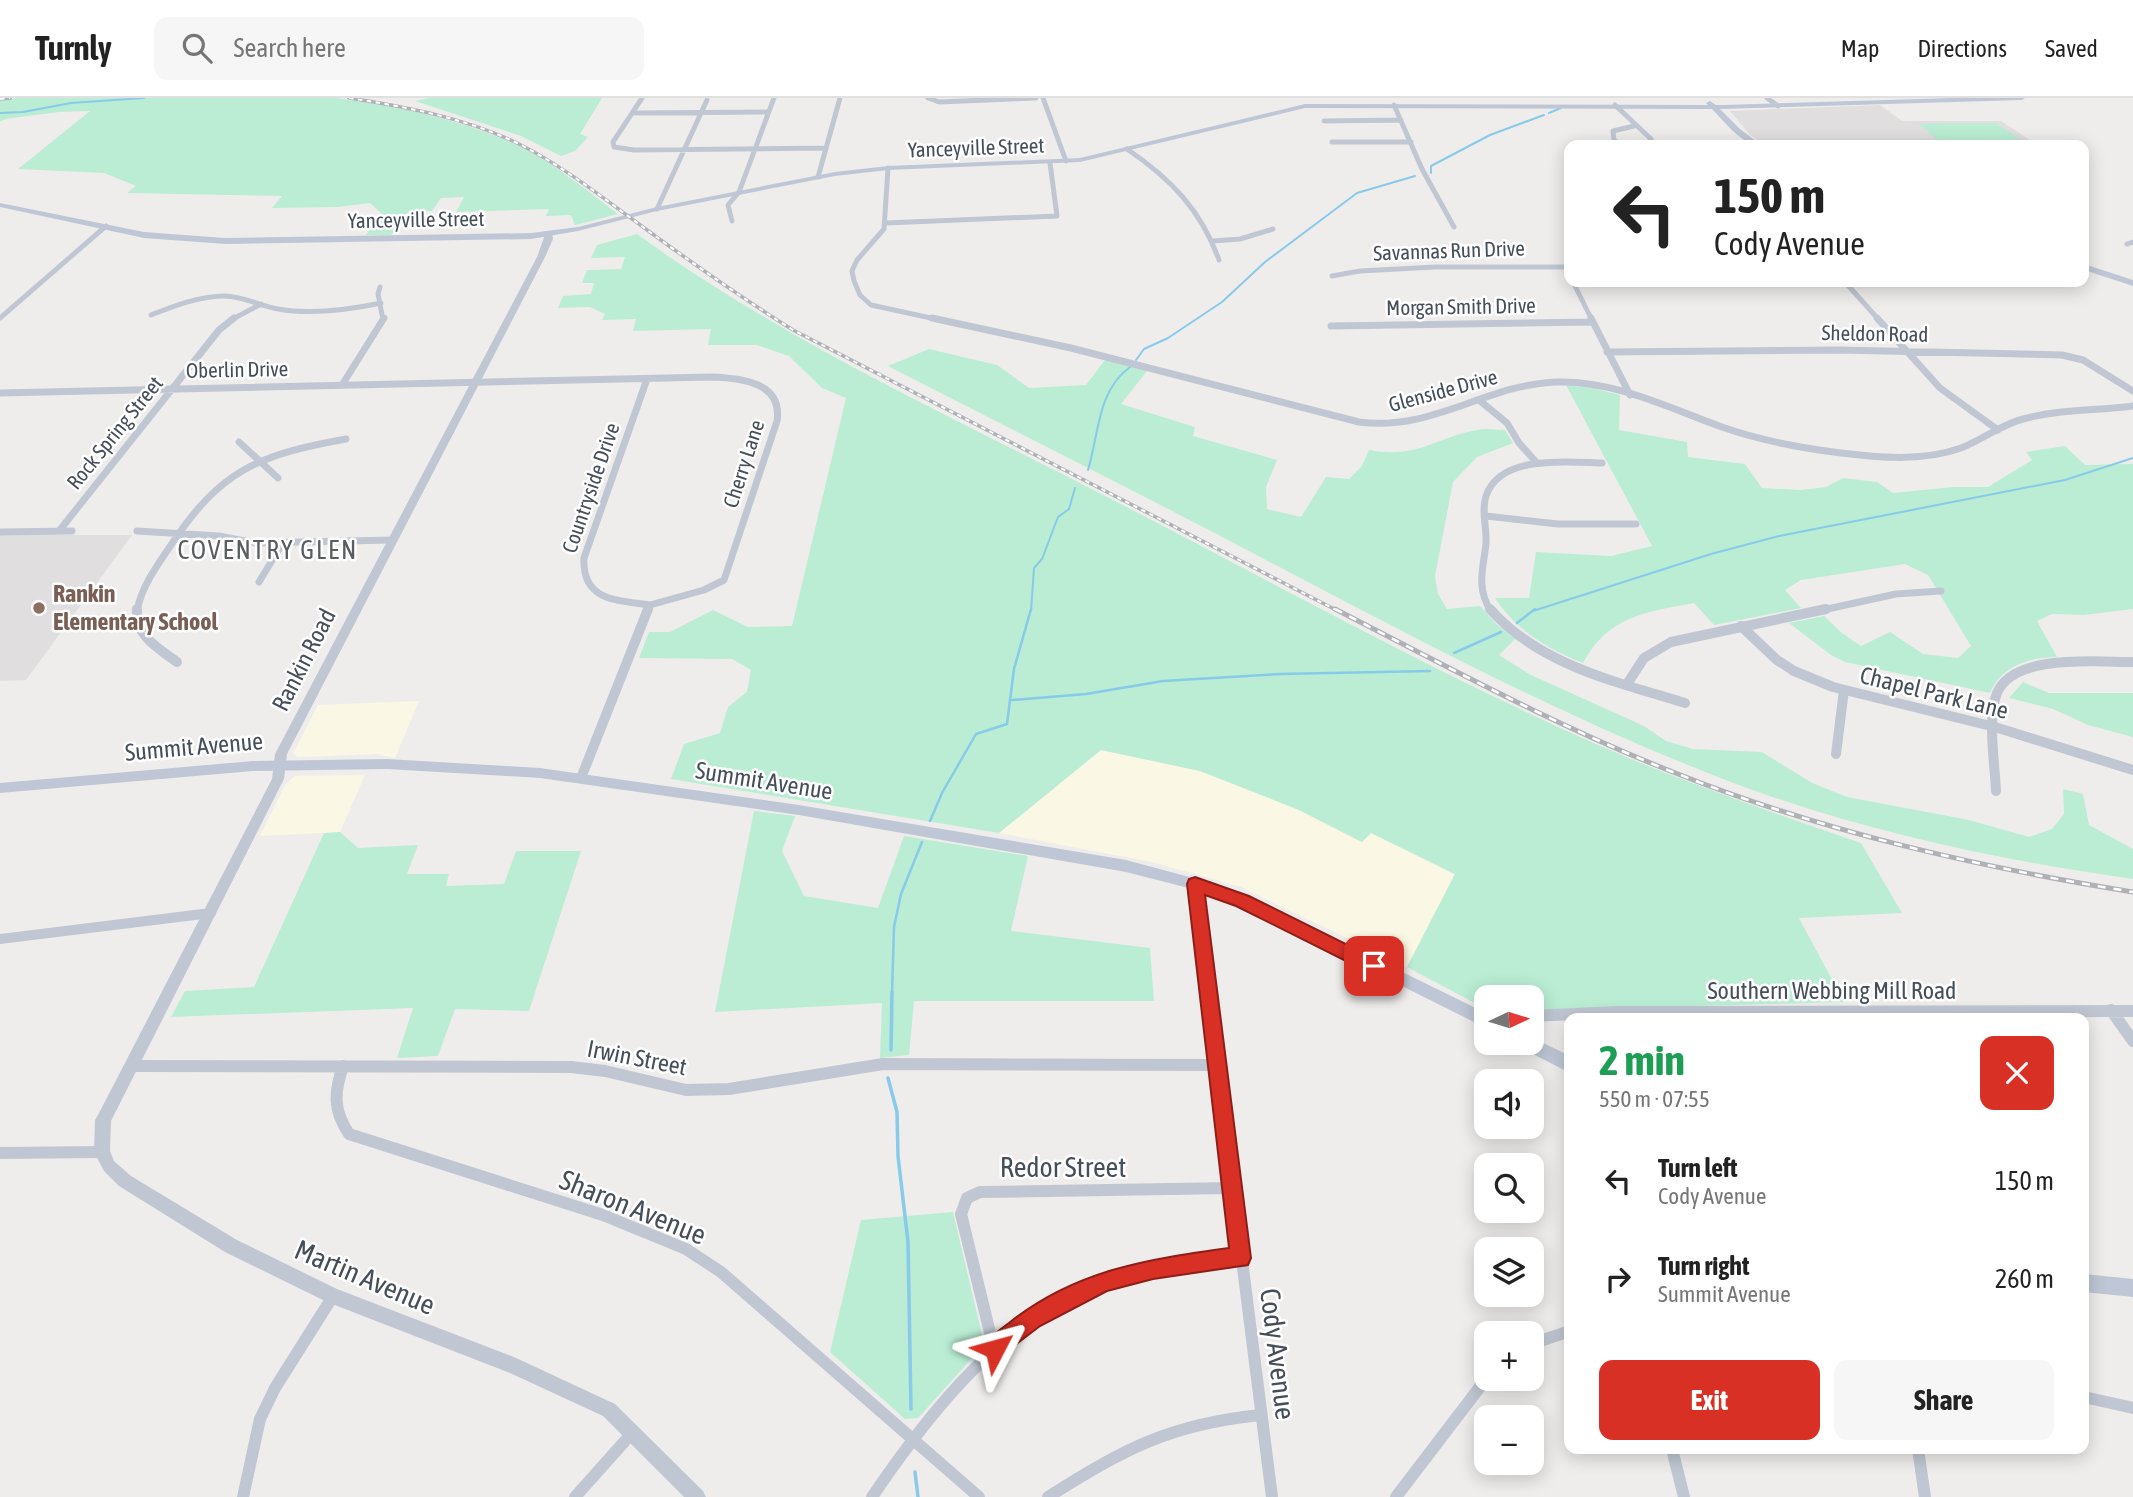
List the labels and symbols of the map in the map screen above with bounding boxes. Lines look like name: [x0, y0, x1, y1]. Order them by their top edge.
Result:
street label: Yanceyville Street: [907, 133, 1045, 161]
street label: Yanceyville Street: [347, 206, 485, 232]
street label: Savannas Run Drive: [1373, 235, 1525, 265]
street label: Morgan Smith Drive: [1386, 293, 1536, 319]
street label: Sheldon Road: [1821, 320, 1929, 346]
street label: Oberlin Drive: [186, 356, 288, 382]
street label: Glenside Drive: [1386, 364, 1500, 416]
street label: Rock Spring Street: [61, 371, 167, 494]
street label: Cherry Lane: [718, 417, 768, 511]
street label: Countryside Drive: [557, 420, 624, 556]
district label: COVENTRY GLEN: [178, 535, 358, 565]
place label: Rankin Elementary School: [53, 580, 219, 635]
marker: Rankin Elementary School: [31, 600, 47, 616]
street label: Rankin Road: [266, 604, 341, 715]
street label: Chapel Park Lane: [1857, 661, 2011, 724]
street label: Summit Avenue: [124, 727, 264, 766]
street label: Summit Avenue: [694, 756, 835, 805]
pin: [1344, 936, 1404, 996]
street label: Southern Webbing Mill Road: [1708, 977, 1956, 1004]
north arrow: [1474, 985, 1544, 1055]
street label: Irwin Street: [585, 1035, 689, 1080]
street label: Redor Street: [1000, 1151, 1126, 1183]
street label: Sharon Avenue: [555, 1163, 711, 1251]
street label: Martin Avenue: [290, 1233, 440, 1321]
street label: Cody Avenue: [1254, 1287, 1302, 1421]
position arrow: [958, 1312, 1032, 1386]

